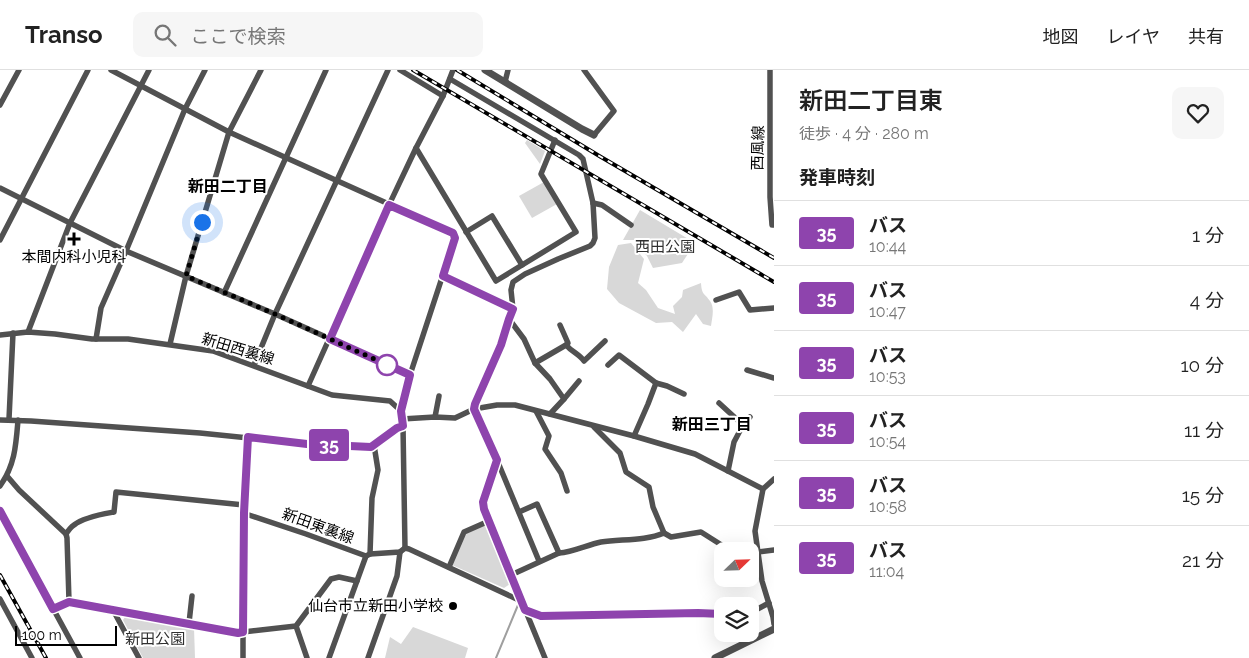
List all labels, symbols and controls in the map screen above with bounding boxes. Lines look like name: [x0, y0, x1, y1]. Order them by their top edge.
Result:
search box: [133, 12, 483, 57]
text: Transo: [25, 20, 103, 49]
icon: search: [151, 21, 179, 49]
text: ここで検索: [191, 25, 286, 47]
text: 地図: [1043, 26, 1079, 47]
text: レイヤ: [1107, 26, 1160, 47]
text: 共有: [1188, 26, 1224, 47]
text: 新田二丁目東: [799, 86, 943, 115]
button: heart: [1172, 87, 1224, 139]
text: 徒歩 · 4 分 · 280 m: [799, 124, 929, 143]
street label: 西風線: [749, 125, 767, 171]
text: 発車時刻: [799, 166, 875, 188]
district label: 新田二丁目: [188, 177, 268, 196]
your location: [190, 210, 215, 235]
text: バス: [869, 214, 907, 236]
text: 35: [816, 222, 837, 243]
text: 1 分: [1192, 224, 1224, 246]
marker: 本間内科小児科: [67, 232, 81, 246]
text: 10:44: [869, 237, 906, 256]
park label: 西田公園: [635, 238, 695, 256]
place label: 本間内科小児科: [21, 248, 127, 266]
text: バス: [869, 279, 907, 301]
text: 35: [816, 287, 837, 308]
text: 4 分: [1190, 289, 1224, 311]
text: 10:47: [869, 302, 906, 321]
street label: 新田西裏線: [199, 329, 277, 369]
text: バス: [869, 344, 907, 366]
text: 35: [816, 352, 837, 373]
unlabelled marker: [376, 354, 398, 376]
text: 10 分: [1180, 354, 1224, 376]
text: 10:53: [869, 367, 906, 386]
text: バス: [869, 409, 907, 431]
district label: 新田三丁目: [672, 415, 752, 434]
text: 35: [816, 417, 837, 438]
text: 11 分: [1184, 419, 1224, 441]
line badge: 35: [306, 429, 352, 461]
text: 10:54: [869, 432, 906, 451]
text: 35: [319, 434, 339, 455]
text: バス: [869, 474, 907, 496]
text: 35: [816, 482, 837, 503]
text: 15 分: [1182, 484, 1224, 506]
text: 10:58: [869, 497, 907, 516]
street label: 新田東裏線: [280, 505, 356, 547]
text: バス: [869, 539, 907, 561]
north arrow: [714, 542, 759, 588]
map controls: [714, 542, 759, 642]
text: 35: [816, 547, 837, 568]
text: 21 分: [1182, 549, 1224, 571]
text: 11:04: [869, 562, 904, 581]
place label: 仙台市立新田小学校: [308, 597, 443, 615]
button: layers: [714, 597, 759, 642]
marker: 仙台市立新田小学校: [447, 600, 459, 612]
scale bar: [15, 623, 118, 646]
text: 100 m: [22, 627, 62, 643]
park label: 新田公園: [125, 630, 185, 648]

